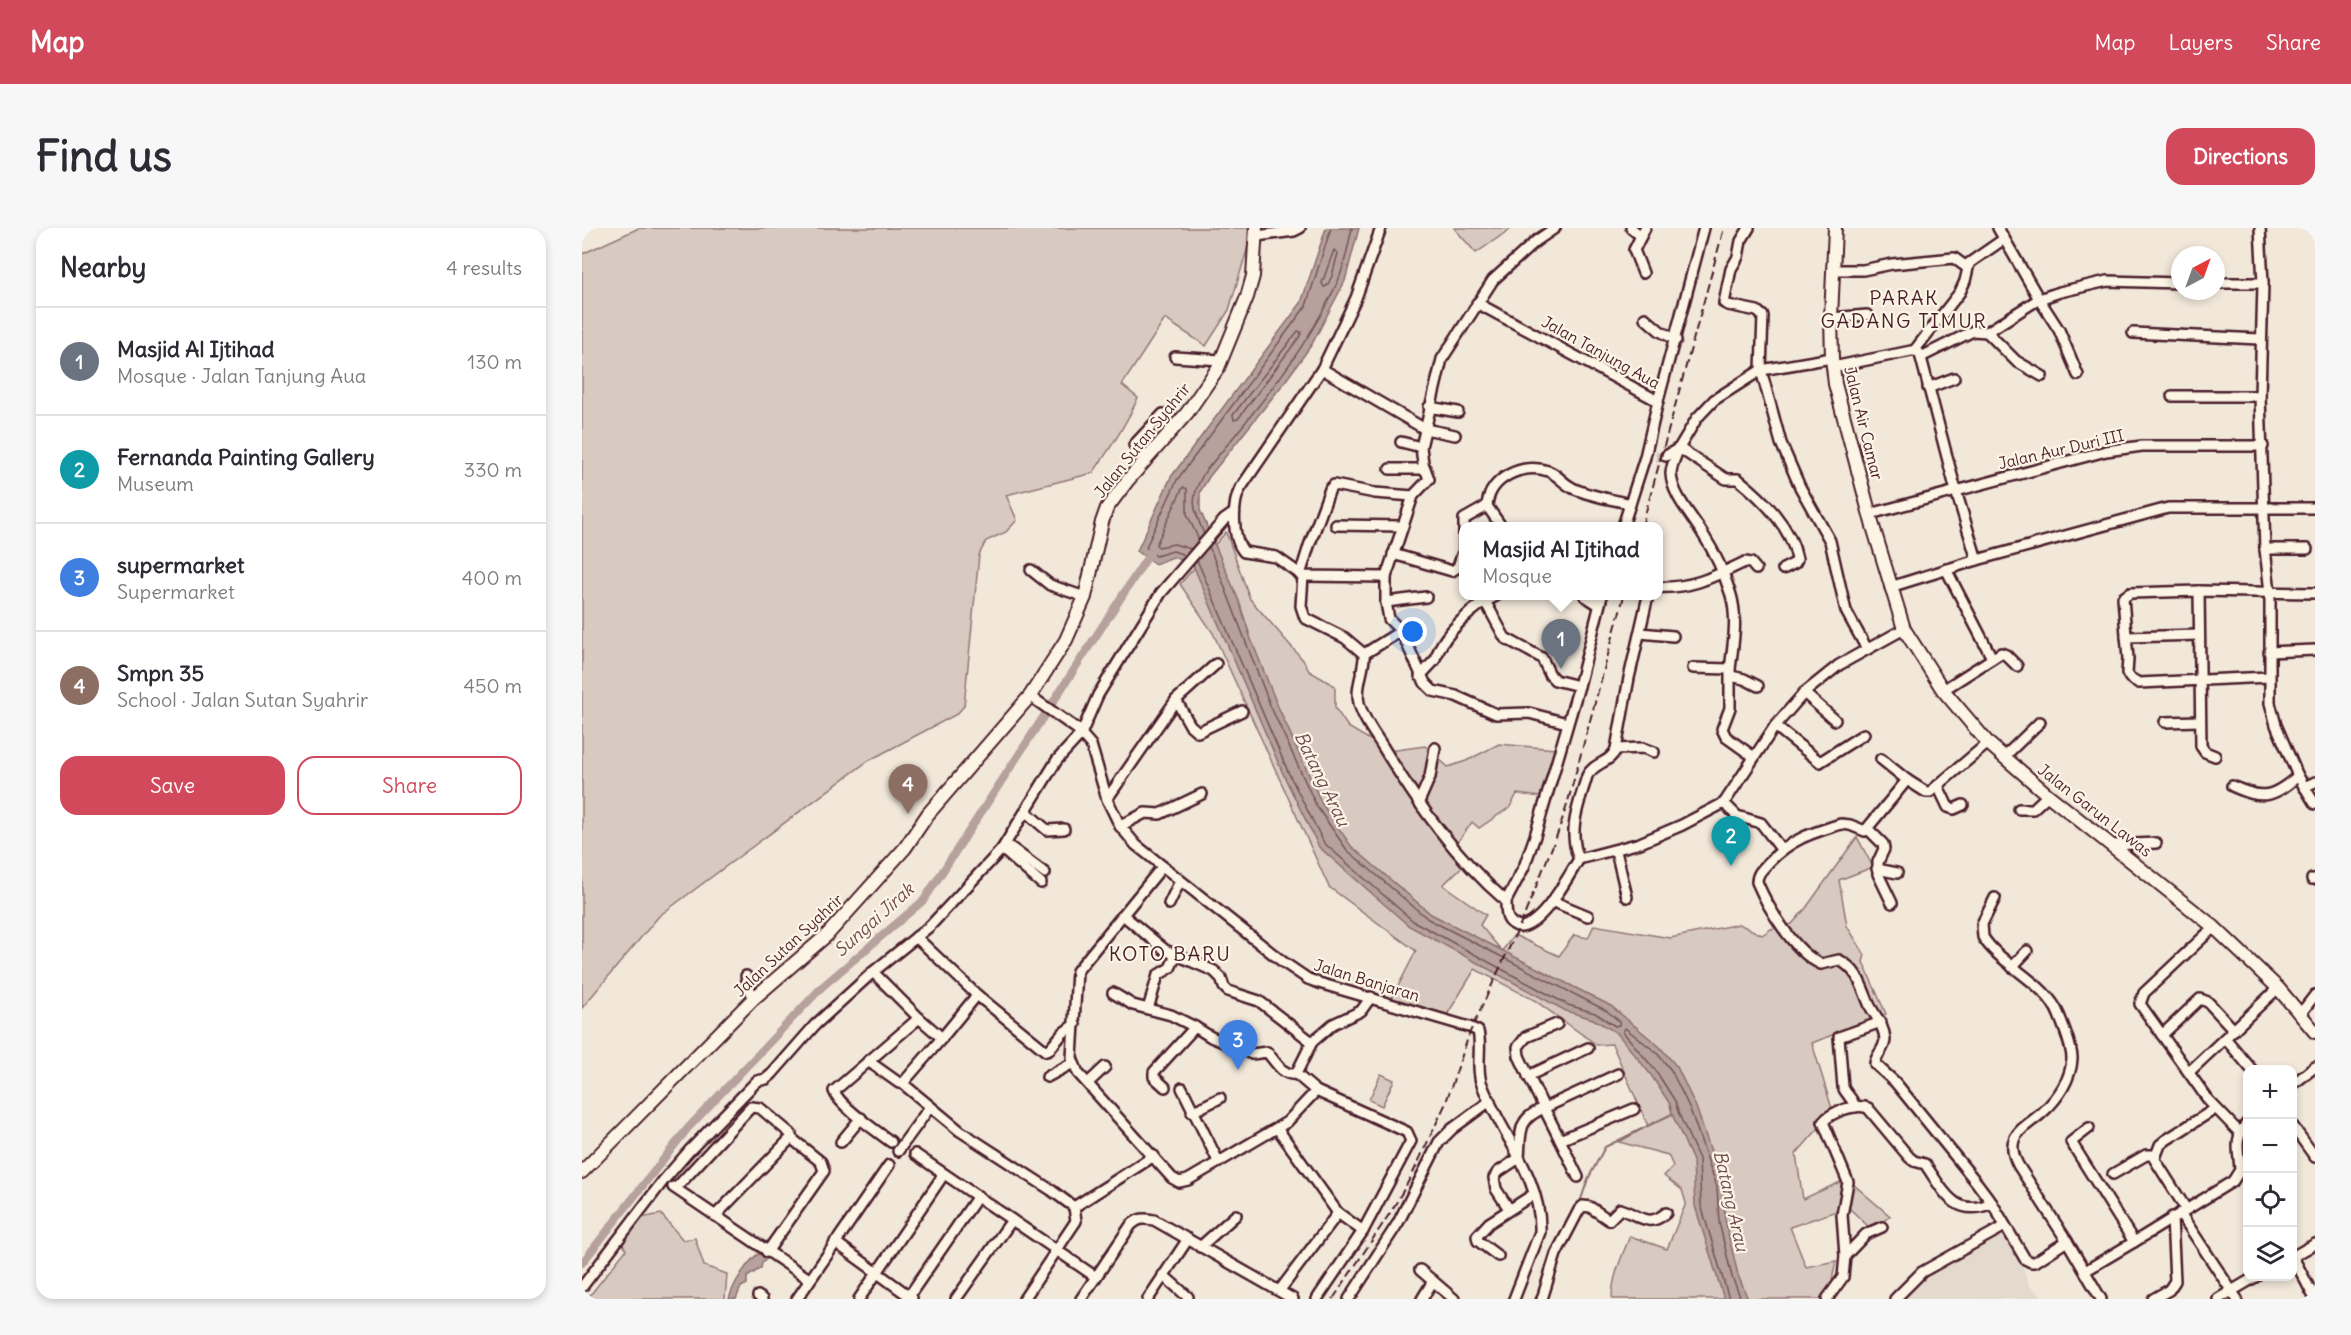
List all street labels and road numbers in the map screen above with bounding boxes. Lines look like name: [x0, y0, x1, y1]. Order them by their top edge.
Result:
street label: Jalan Tanjung Aua: [1538, 311, 1664, 393]
street label: Jalan Air Camar: [1840, 364, 1888, 482]
street label: Jalan Sutan Syahrir: [1090, 378, 1195, 501]
street label: Jalan Aur Duri III: [1996, 425, 2126, 473]
street label: Jalan Garun Lawas: [2034, 759, 2156, 861]
street label: Jalan Sutan Syahrir: [729, 889, 847, 1001]
street label: Jalan Banjaran: [1312, 954, 1422, 1006]

